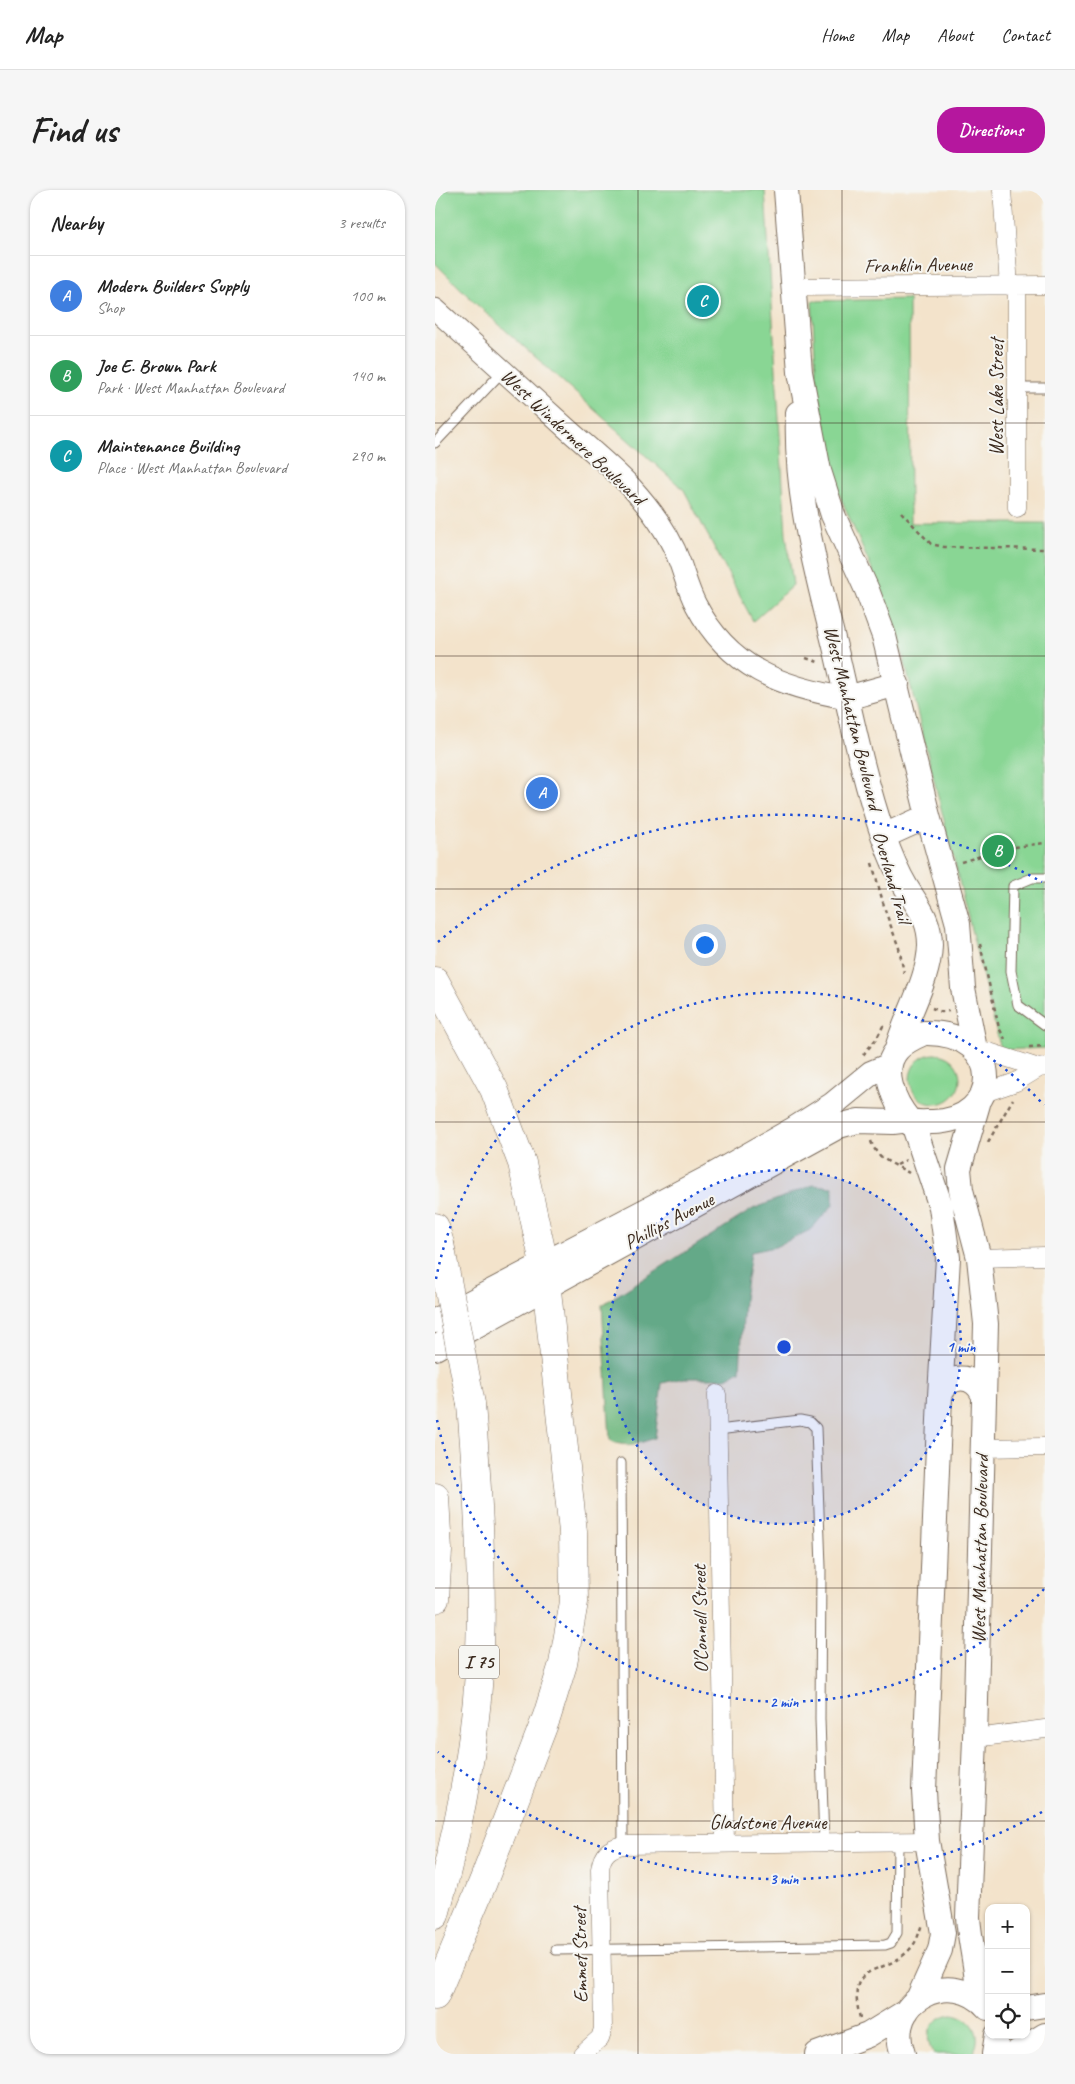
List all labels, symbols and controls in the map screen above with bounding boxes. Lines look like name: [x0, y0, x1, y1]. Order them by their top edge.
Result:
text: Map: [25, 20, 62, 50]
text: Home: [821, 24, 854, 46]
text: Map: [882, 24, 909, 46]
text: About: [937, 24, 973, 46]
text: Contact: [1001, 24, 1050, 46]
button: Directions: [937, 107, 1045, 153]
text: Find us: [30, 108, 117, 153]
text: Nearby: [50, 210, 103, 236]
text: 3 results: [338, 213, 385, 233]
street label: Franklin Avenue: [864, 252, 974, 278]
text: Modern Builders Supply: [97, 274, 249, 298]
pin: C: [687, 282, 719, 320]
text: A: [62, 286, 70, 306]
text: 100 m: [351, 286, 385, 306]
text: Shop: [97, 298, 124, 318]
street label: West Lake Street: [984, 335, 1009, 456]
text: Joe E. Brown Park: [97, 354, 215, 378]
street label: West Windermere Boulevard: [495, 363, 653, 513]
text: B: [62, 366, 70, 386]
text: 140 m: [351, 366, 385, 386]
text: Park · West Manhattan Boulevard: [97, 378, 284, 398]
text: Maintenance Building: [97, 434, 239, 458]
text: C: [62, 446, 70, 466]
text: 290 m: [351, 446, 385, 466]
text: Place · West Manhattan Boulevard: [97, 458, 287, 478]
street label: West Manhattan Boulevard: [818, 624, 889, 816]
pin: A: [526, 774, 558, 812]
street label: Overland Trail: [867, 828, 918, 929]
pin: B: [982, 832, 1014, 870]
your location: [692, 932, 718, 958]
street label: Phillips Avenue: [620, 1186, 719, 1255]
centre of rings: [775, 1338, 793, 1356]
text: 1 min: [947, 1338, 976, 1357]
street label: West Manhattan Boulevard: [966, 1451, 994, 1643]
street label: O'Connell Street: [687, 1562, 713, 1673]
road number: I 75: [459, 1645, 499, 1678]
text: 2 min: [770, 1693, 799, 1712]
street label: Gladstone Avenue: [710, 1810, 828, 1835]
text: 3 min: [770, 1870, 799, 1889]
street label: Emmet Street: [567, 1904, 593, 2003]
map controls: [985, 1904, 1030, 2039]
button: +: [985, 1904, 1030, 1949]
button: −: [985, 1949, 1030, 1994]
button: locate: [985, 1994, 1030, 2039]

